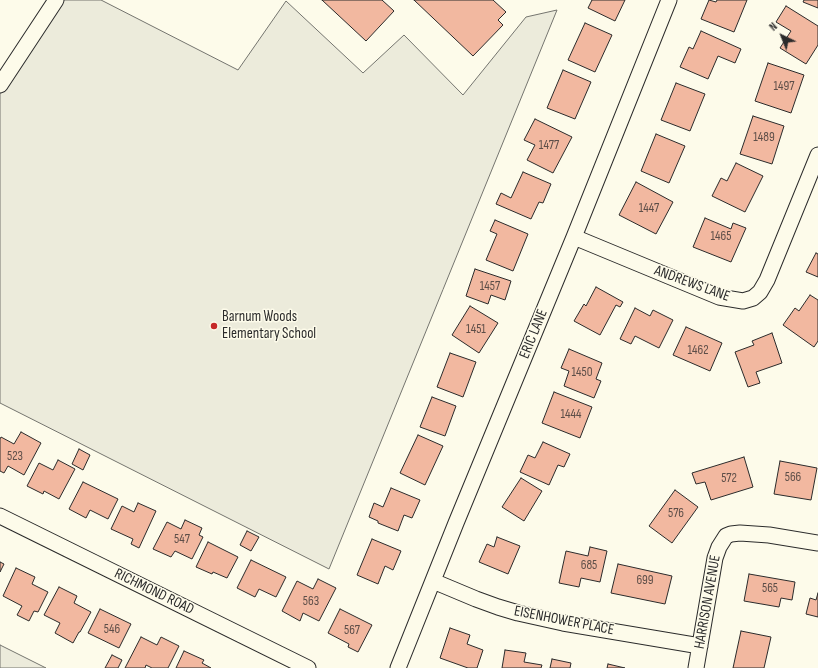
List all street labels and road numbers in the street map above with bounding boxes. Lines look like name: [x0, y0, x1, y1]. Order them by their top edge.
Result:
street label: ANDREWS LANE: [652, 262, 732, 306]
street label: ERIC LANE: [516, 307, 552, 361]
street label: HARRISON AVENUE: [691, 554, 725, 650]
street label: RICHMOND ROAD: [111, 565, 197, 619]
street label: EISENHOWER PLACE: [512, 602, 616, 640]

